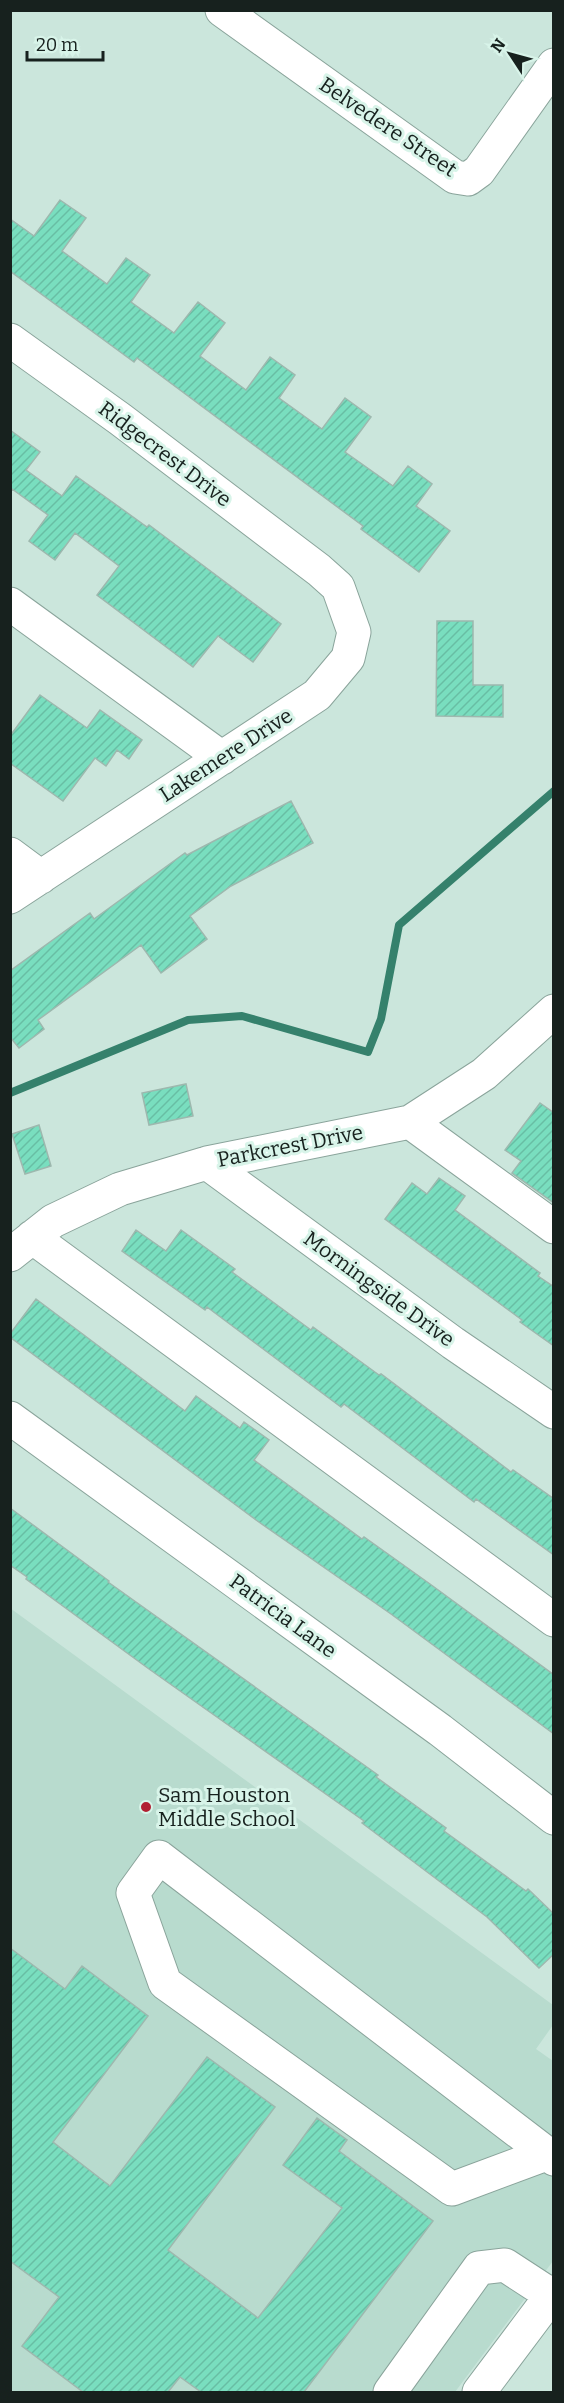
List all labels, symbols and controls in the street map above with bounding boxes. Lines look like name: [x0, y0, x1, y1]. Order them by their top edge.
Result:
scale bar: [27, 24, 104, 62]
north arrow: [480, 24, 540, 84]
text: 20 m: [36, 34, 78, 56]
text: N: [487, 35, 510, 56]
street label: Belvedere Street: [314, 71, 462, 183]
street label: Ridgecrest Drive: [93, 396, 237, 512]
street label: Lakemere Drive: [155, 702, 297, 808]
street label: Parkcrest Drive: [215, 1119, 365, 1173]
street label: Morningside Drive: [299, 1226, 459, 1352]
street label: Patricia Lane: [224, 1568, 342, 1664]
place label: Sam Houston Middle School: [158, 1782, 296, 1832]
marker: Sam Houston Middle School: [139, 1800, 153, 1814]

